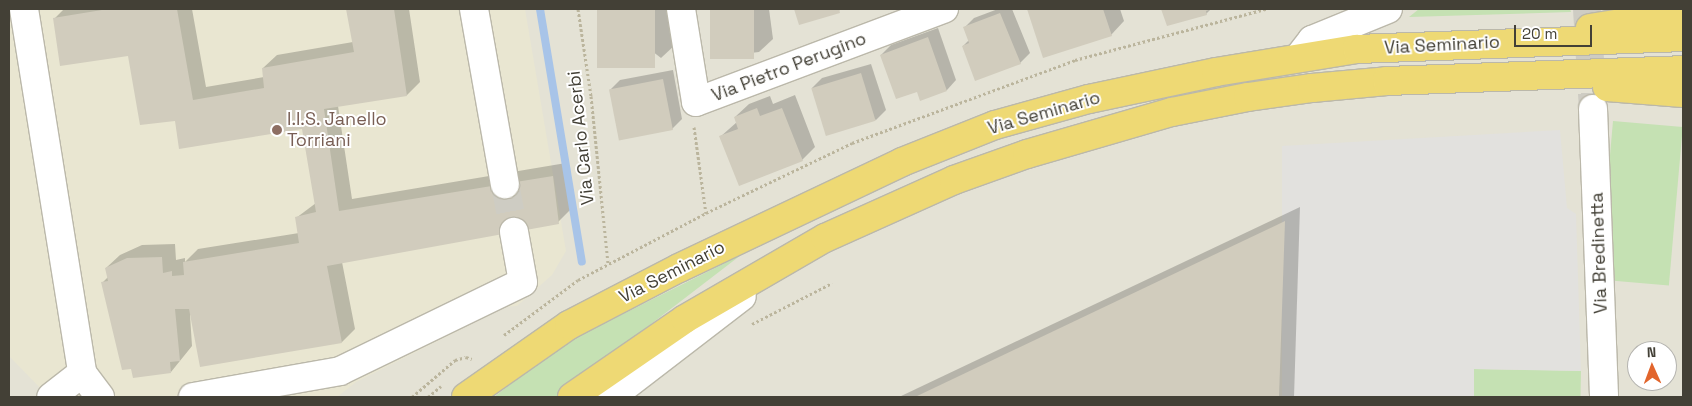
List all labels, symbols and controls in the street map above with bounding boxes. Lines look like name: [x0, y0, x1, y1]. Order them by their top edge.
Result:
scale bar: [1517, 15, 1594, 47]
text: 20 m: [1522, 24, 1557, 43]
street label: Via Pietro Perugino: [709, 28, 869, 106]
street label: Via Seminario: [1384, 31, 1500, 59]
street label: Via Carlo Acerbi: [563, 70, 599, 206]
street label: Via Seminario: [985, 87, 1103, 139]
place label: I.I.S. Janello Torriani: [287, 109, 387, 152]
marker: I.I.S. Janello Torriani: [271, 124, 283, 136]
street label: Via Bredinetta: [1586, 192, 1612, 314]
street label: Via Seminario: [616, 236, 728, 308]
north arrow: [1627, 341, 1677, 391]
text: N: [1646, 343, 1657, 361]

